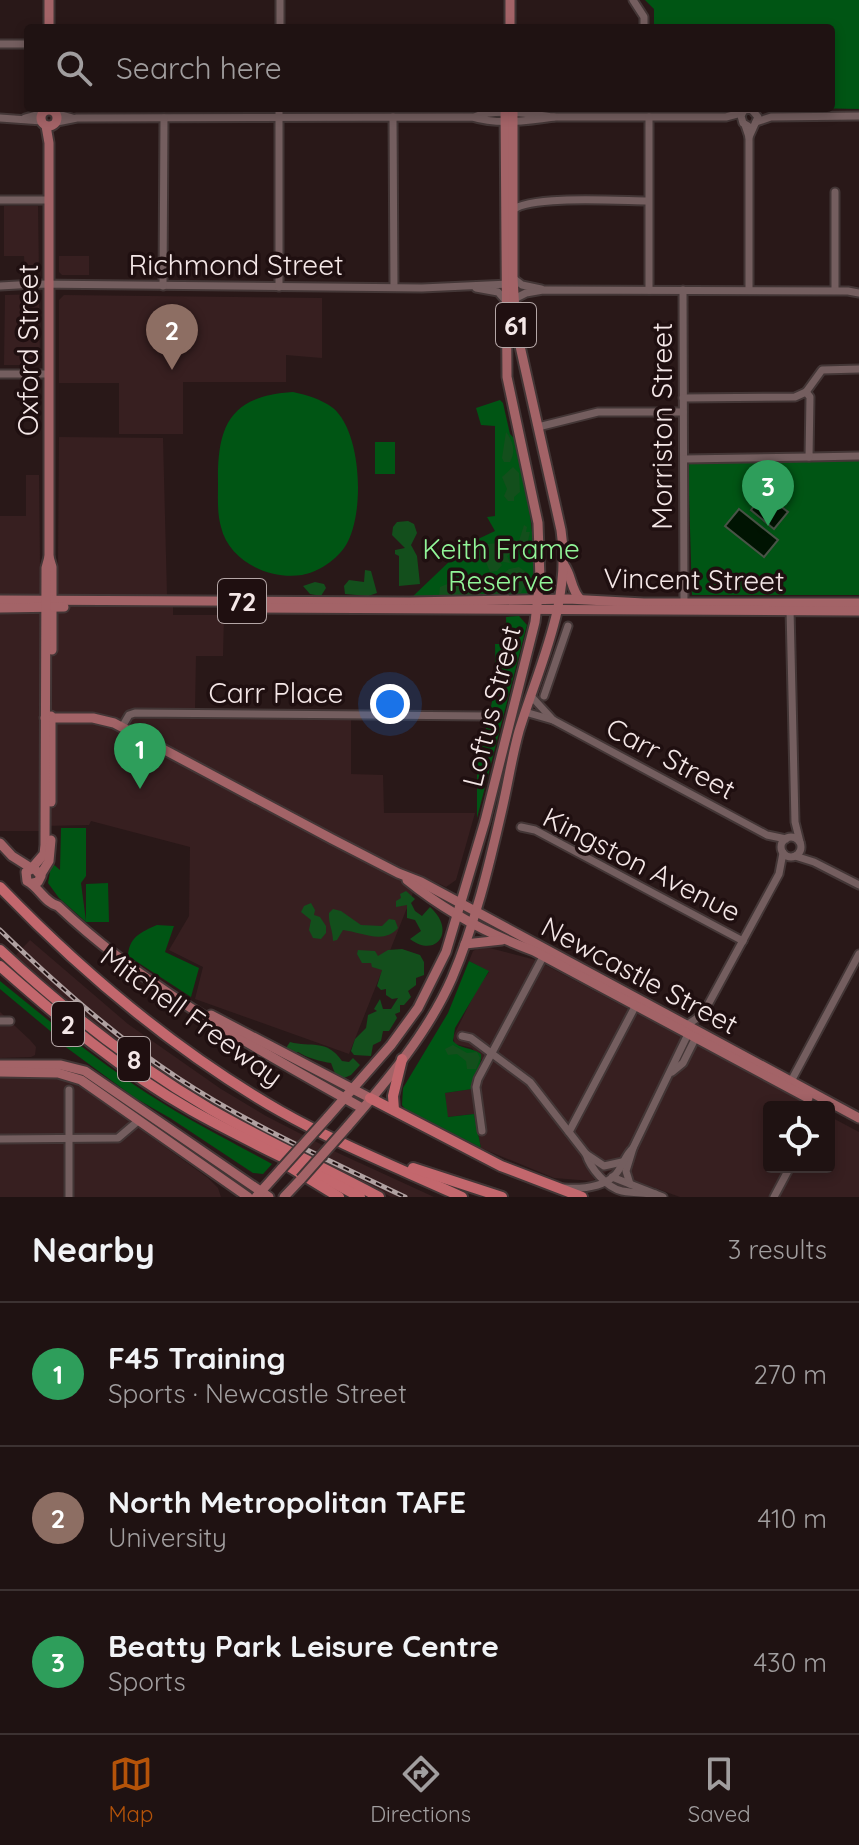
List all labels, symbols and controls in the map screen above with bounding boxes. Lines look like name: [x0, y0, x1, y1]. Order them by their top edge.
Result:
search box: [24, 24, 835, 112]
icon: search: [52, 46, 96, 90]
text: Search here: [116, 49, 282, 87]
street label: Richmond Street: [129, 247, 343, 282]
street label: Oxford Street: [10, 264, 45, 436]
road number: 61: [496, 303, 536, 347]
pin: 2: [146, 304, 198, 370]
street label: Morriston Street: [644, 322, 679, 530]
pin: 3: [742, 460, 794, 526]
park label: Keith Frame Reserve: [422, 531, 580, 598]
street label: Vincent Street: [603, 560, 785, 598]
road number: 72: [218, 579, 266, 623]
street label: Loftus Street: [454, 622, 528, 790]
street label: Carr Place: [209, 675, 343, 710]
your location: [370, 684, 410, 724]
street label: Carr Street: [601, 709, 741, 807]
pin: 1: [114, 723, 166, 789]
street label: Kingston Avenue: [537, 799, 747, 929]
street label: Newcastle Street: [536, 908, 744, 1042]
street label: Mitchell Freeway: [94, 938, 290, 1094]
road number: 2: [52, 1002, 84, 1046]
road number: 8: [118, 1037, 150, 1081]
map controls: [763, 1101, 835, 1173]
button: locate: [763, 1101, 835, 1173]
text: Nearby: [32, 1228, 155, 1271]
text: 3 results: [728, 1233, 827, 1266]
text: F45 Training: [108, 1339, 286, 1377]
text: 1: [53, 1358, 63, 1391]
text: 270 m: [753, 1358, 827, 1391]
text: Sports · Newcastle Street: [108, 1377, 407, 1410]
text: North Metropolitan TAFE: [108, 1483, 466, 1521]
text: 2: [51, 1502, 65, 1535]
text: 410 m: [758, 1502, 827, 1535]
text: University: [108, 1521, 227, 1554]
text: Beatty Park Leisure Centre: [108, 1627, 499, 1665]
text: 3: [51, 1646, 65, 1679]
text: 430 m: [753, 1646, 827, 1679]
text: Sports: [108, 1665, 186, 1698]
tab: Map: [108, 1752, 153, 1828]
tab: Directions: [370, 1752, 471, 1828]
tab: Saved: [688, 1752, 751, 1828]

